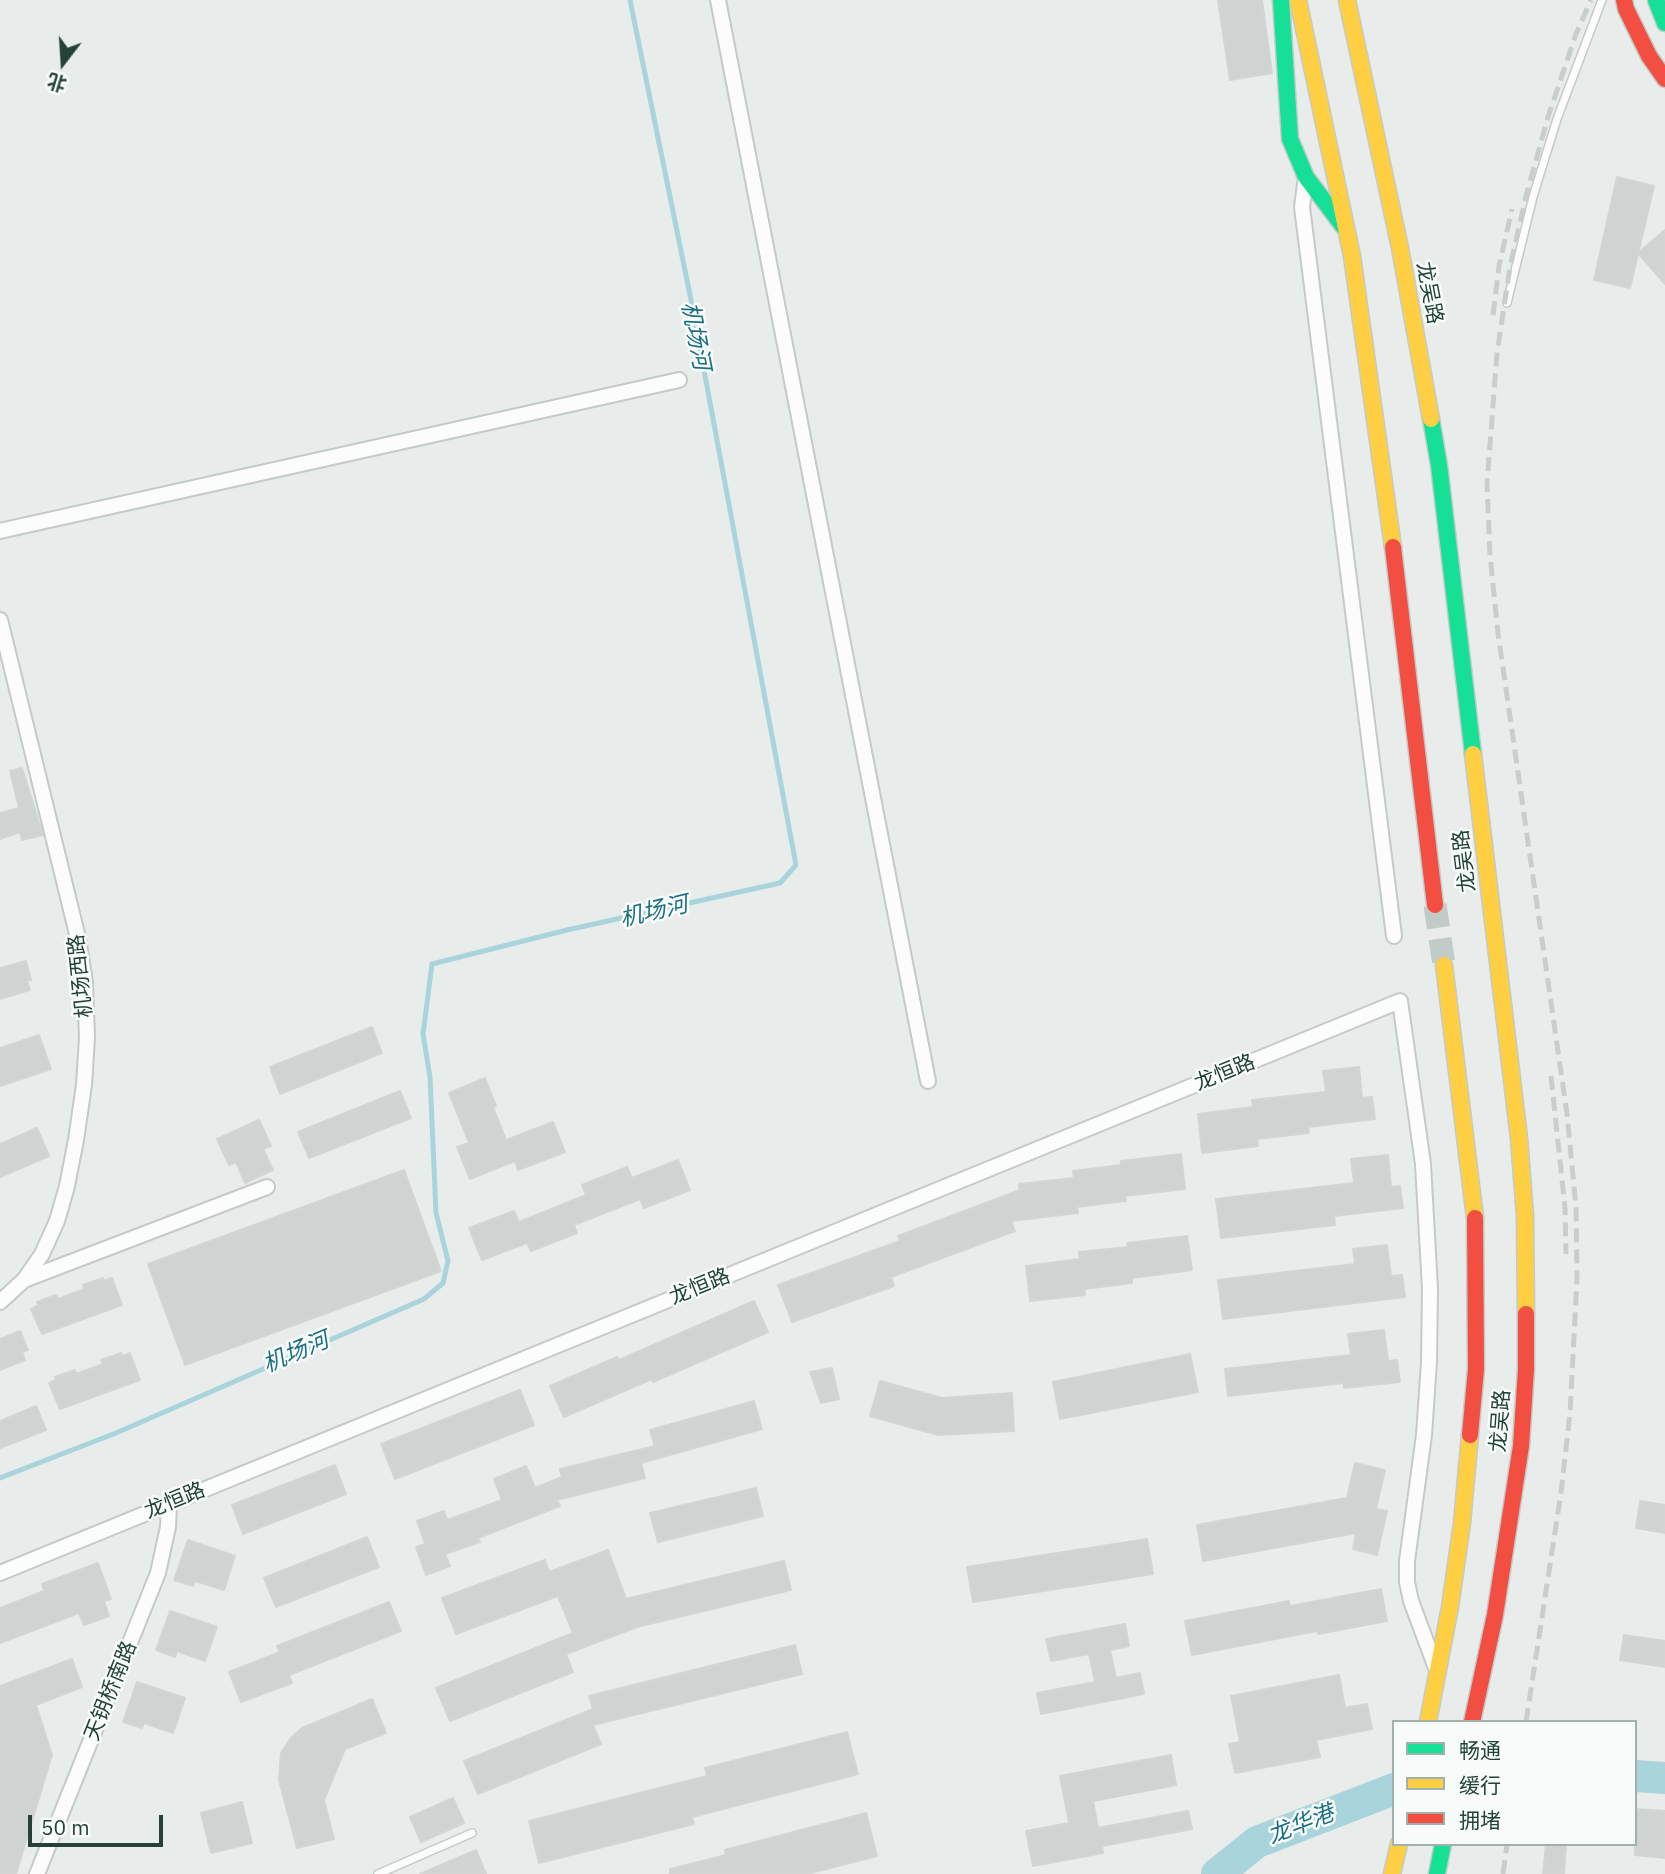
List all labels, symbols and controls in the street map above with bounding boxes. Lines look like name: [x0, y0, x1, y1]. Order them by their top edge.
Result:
north arrow: [28, 28, 98, 98]
text: 北: [44, 69, 69, 97]
street label: 龙吴路: [1411, 260, 1447, 326]
water label: 机场河: [675, 300, 715, 372]
street label: 龙吴路: [1449, 828, 1481, 894]
water label: 机场河: [617, 891, 691, 933]
street label: 机场西路: [64, 933, 98, 1019]
street label: 龙恒路: [1191, 1050, 1259, 1096]
street label: 龙恒路: [666, 1264, 734, 1310]
water label: 机场河: [259, 1327, 333, 1379]
street label: 龙吴路: [1486, 1389, 1516, 1453]
street label: 龙恒路: [141, 1478, 209, 1524]
street label: 天钥桥南路: [80, 1638, 142, 1744]
legend: [1392, 1720, 1637, 1846]
text: 畅通: [1459, 1736, 1501, 1764]
text: 缓行: [1459, 1771, 1501, 1799]
scale bar: [32, 1800, 166, 1844]
water label: 龙华港: [1264, 1800, 1338, 1850]
text: 拥堵: [1459, 1806, 1501, 1834]
text: 50 m: [41, 1813, 90, 1841]

